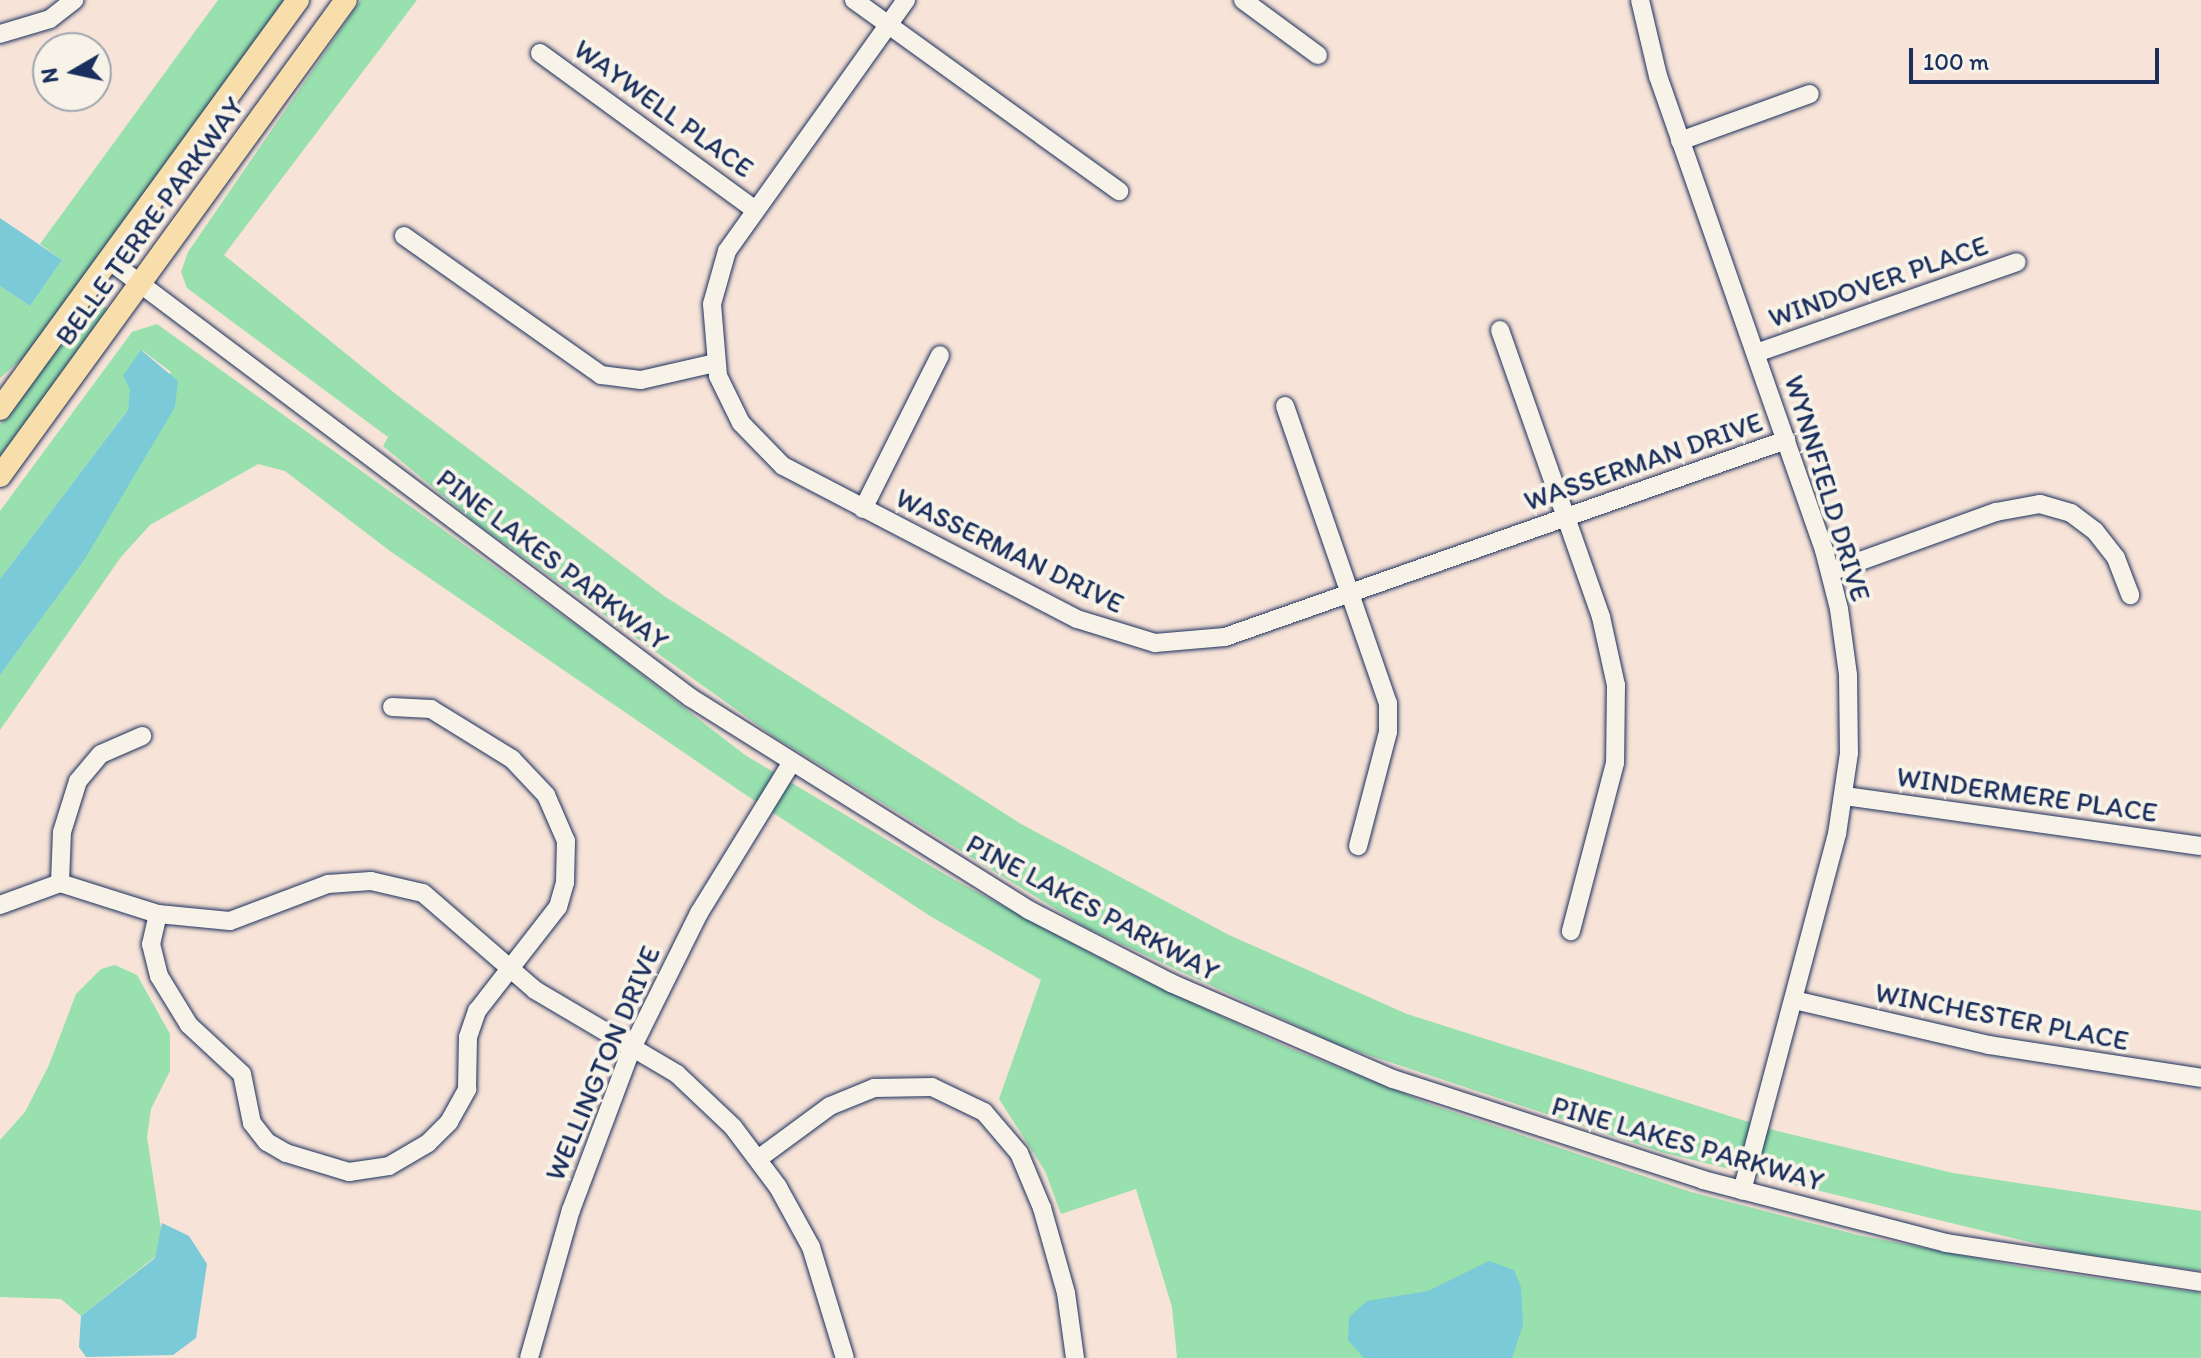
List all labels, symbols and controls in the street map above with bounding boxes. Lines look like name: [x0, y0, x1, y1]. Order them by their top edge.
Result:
north arrow: [32, 32, 112, 112]
street label: WAYWELL PLACE: [568, 32, 760, 184]
scale bar: [1913, 32, 2163, 82]
text: 100 m: [1923, 47, 1989, 76]
text: N: [35, 66, 64, 85]
street label: BELLE TERRE PARKWAY: [48, 91, 250, 351]
street label: WINDOVER PLACE: [1764, 228, 1992, 334]
street label: WYNNFIELD DRIVE: [1777, 370, 1879, 606]
street label: WASSERMAN DRIVE: [1519, 404, 1767, 518]
street label: PINE LAKES PARKWAY: [431, 461, 675, 657]
street label: WASSERMAN DRIVE: [890, 480, 1130, 620]
street label: WINDERMERE PLACE: [1894, 759, 2160, 829]
street label: PINE LAKES PARKWAY: [961, 826, 1225, 988]
street label: WELLINGTON DRIVE: [537, 940, 667, 1186]
street label: WINCHESTER PLACE: [1872, 975, 2132, 1057]
street label: PINE LAKES PARKWAY: [1548, 1088, 1828, 1198]

